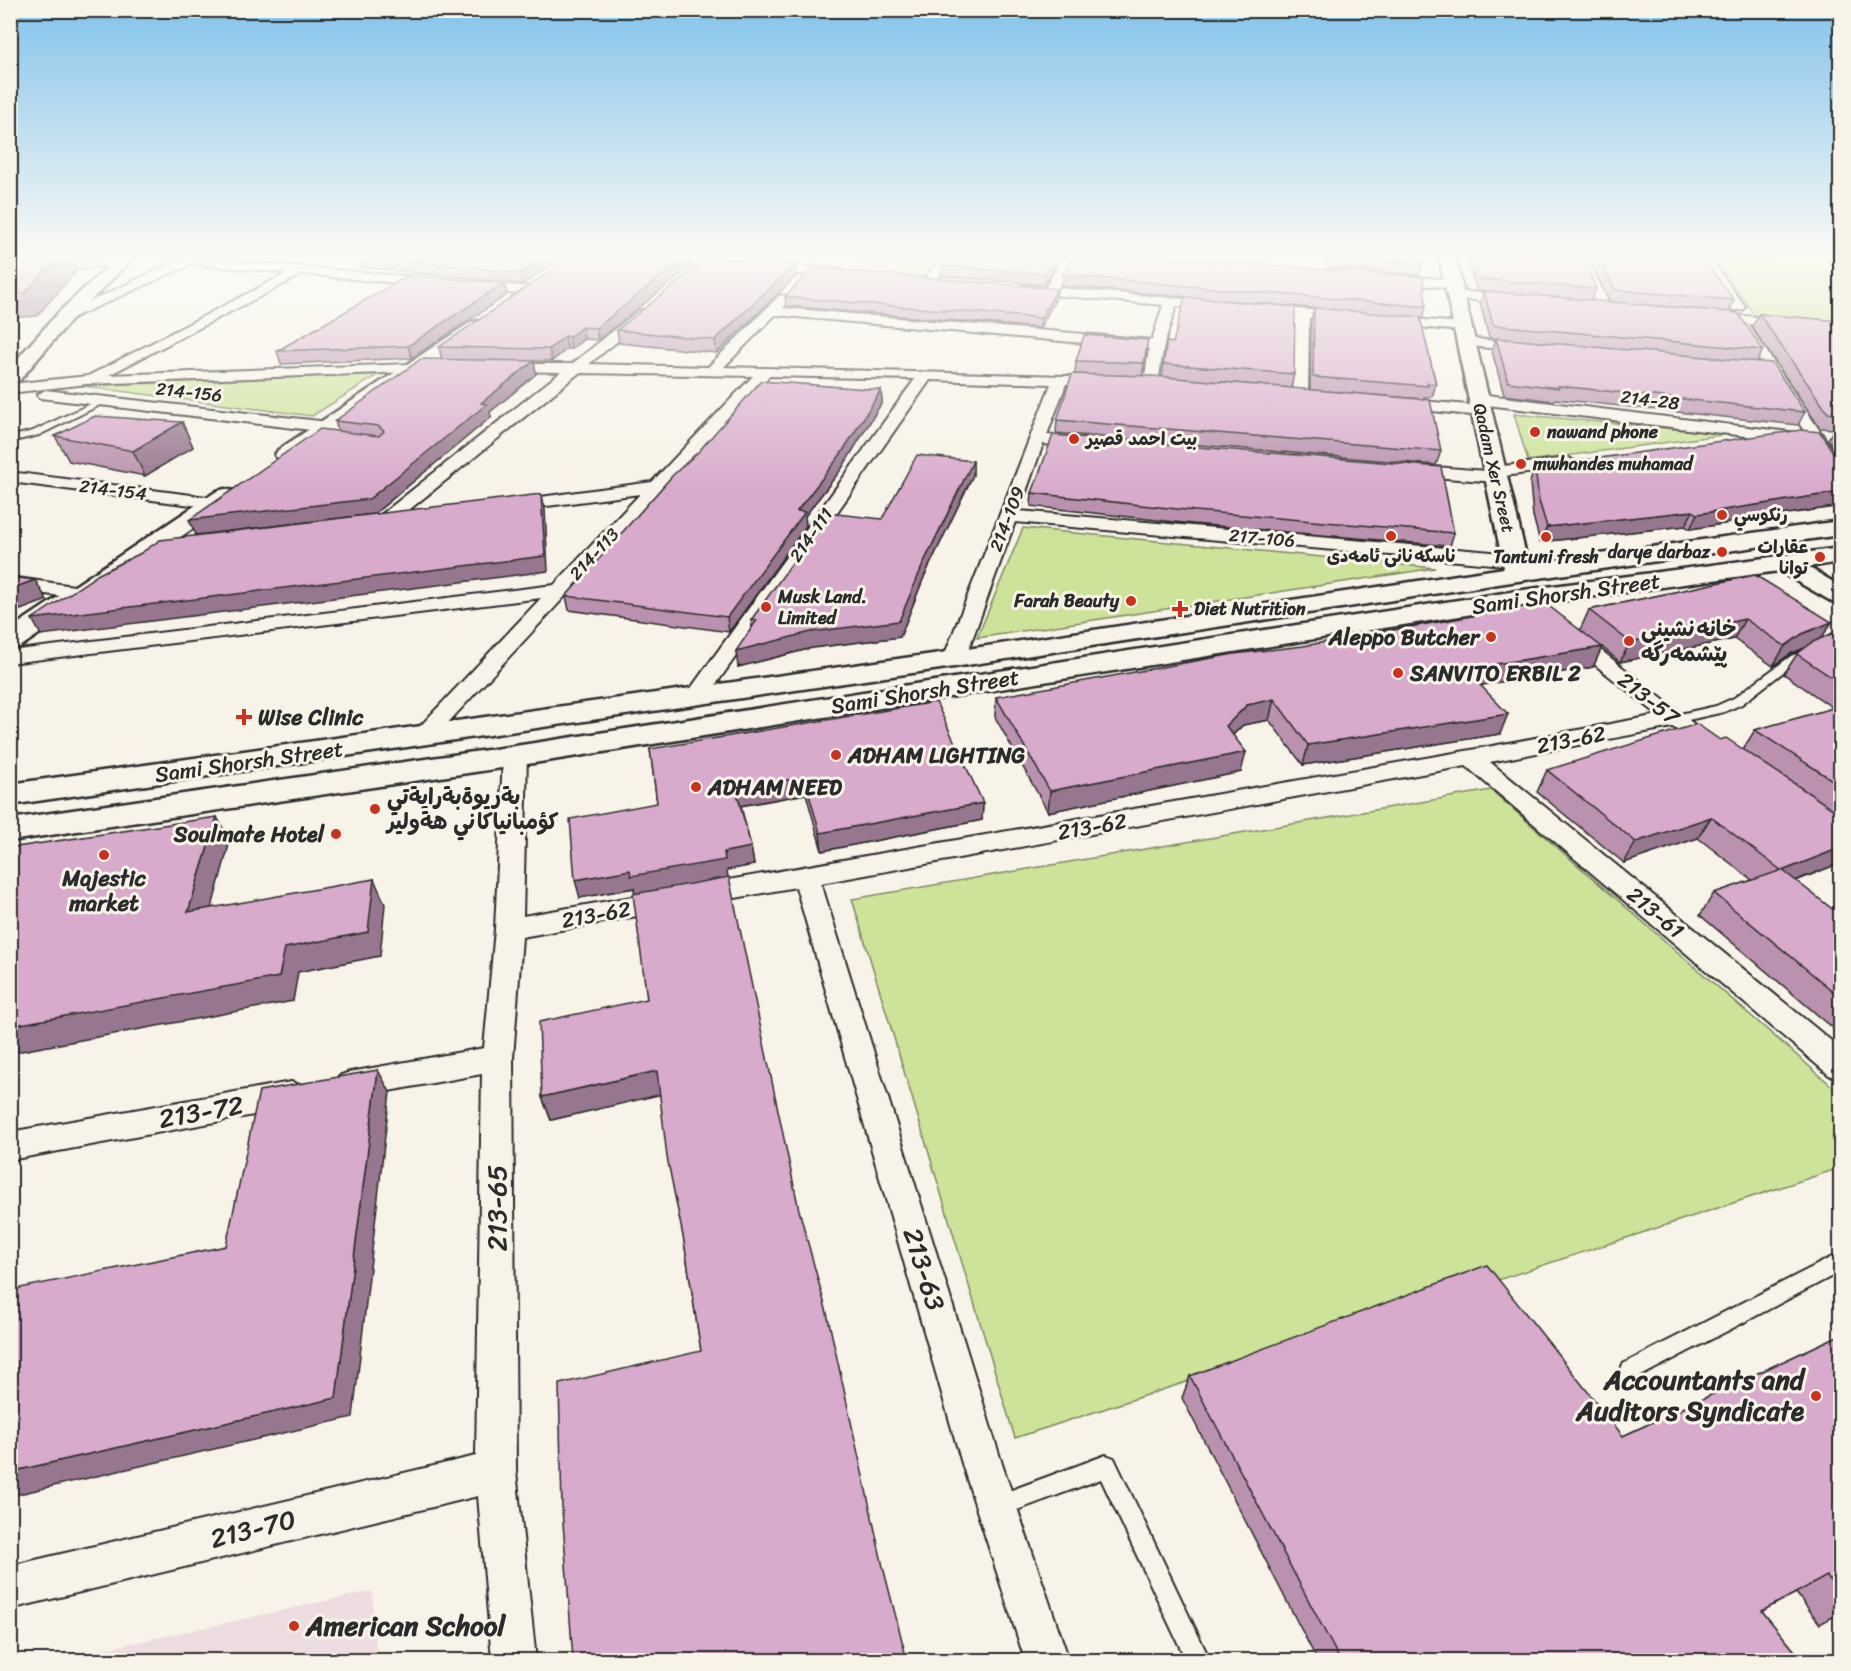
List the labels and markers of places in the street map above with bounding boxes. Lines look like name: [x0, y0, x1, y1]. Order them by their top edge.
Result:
place label: nawand phone: [1546, 416, 1659, 448]
place label: بيت احمد قصير: [1084, 423, 1197, 455]
marker: nawand phone: [1528, 425, 1542, 439]
marker: بيت احمد قصير: [1067, 432, 1081, 446]
place label: mwhandes muhamad: [1532, 448, 1694, 480]
marker: mwhandes muhamad: [1514, 457, 1528, 471]
place label: رنكوسي: [1734, 499, 1788, 531]
marker: رنكوسي: [1715, 508, 1729, 522]
marker: ناسکەنانی ئامەدی: [1384, 529, 1398, 543]
marker: Tantuni fresh: [1539, 530, 1553, 544]
place label: عقارات توانا: [1757, 531, 1809, 584]
place label: darye darbaz: [1608, 536, 1711, 568]
place label: ناسکەنانی ئامەدی: [1327, 540, 1455, 572]
place label: Tantuni fresh: [1493, 541, 1599, 573]
marker: darye darbaz: [1715, 545, 1729, 559]
marker: عقارات توانا: [1813, 550, 1827, 564]
place label: Musk Land. Limited: [777, 581, 867, 634]
place label: Farah Beauty: [1013, 585, 1120, 617]
place label: Diet Nutrition: [1194, 593, 1306, 625]
marker: Farah Beauty: [1124, 594, 1138, 608]
marker: Musk Land. Limited: [759, 600, 773, 614]
marker: Diet Nutrition: [1171, 600, 1189, 618]
place label: خانەنشینی پێشمەرگە: [1641, 609, 1736, 673]
place label: Aleppo Butcher: [1328, 618, 1481, 657]
marker: Aleppo Butcher: [1484, 630, 1498, 644]
marker: خانەنشینی پێشمەرگە: [1622, 634, 1636, 648]
place label: SANVITO ERBIL 2: [1409, 654, 1581, 693]
marker: SANVITO ERBIL 2: [1391, 666, 1405, 680]
place label: Wise Clinic: [258, 698, 364, 737]
marker: Wise Clinic: [235, 708, 253, 726]
place label: ADHAM LIGHTING: [847, 736, 1026, 775]
marker: ADHAM LIGHTING: [829, 748, 843, 762]
place label: ADHAM NEED: [707, 768, 843, 807]
place label: بةريوةبةرايةتي كؤمبانياكاني هةولير: [385, 777, 559, 841]
marker: ADHAM NEED: [689, 780, 703, 794]
marker: بةريوةبةرايةتي كؤمبانياكاني هةولير: [368, 802, 382, 816]
place label: Soulmate Hotel: [173, 815, 326, 854]
marker: Soulmate Hotel: [329, 827, 343, 841]
marker: Majestic market: [97, 848, 111, 862]
place label: Majestic market: [61, 859, 147, 923]
place label: Accountants and Auditors Syndicate: [1575, 1356, 1807, 1435]
marker: Accountants and Auditors Syndicate: [1809, 1389, 1823, 1403]
place label: American School: [305, 1602, 506, 1650]
marker: American School: [287, 1619, 301, 1633]

